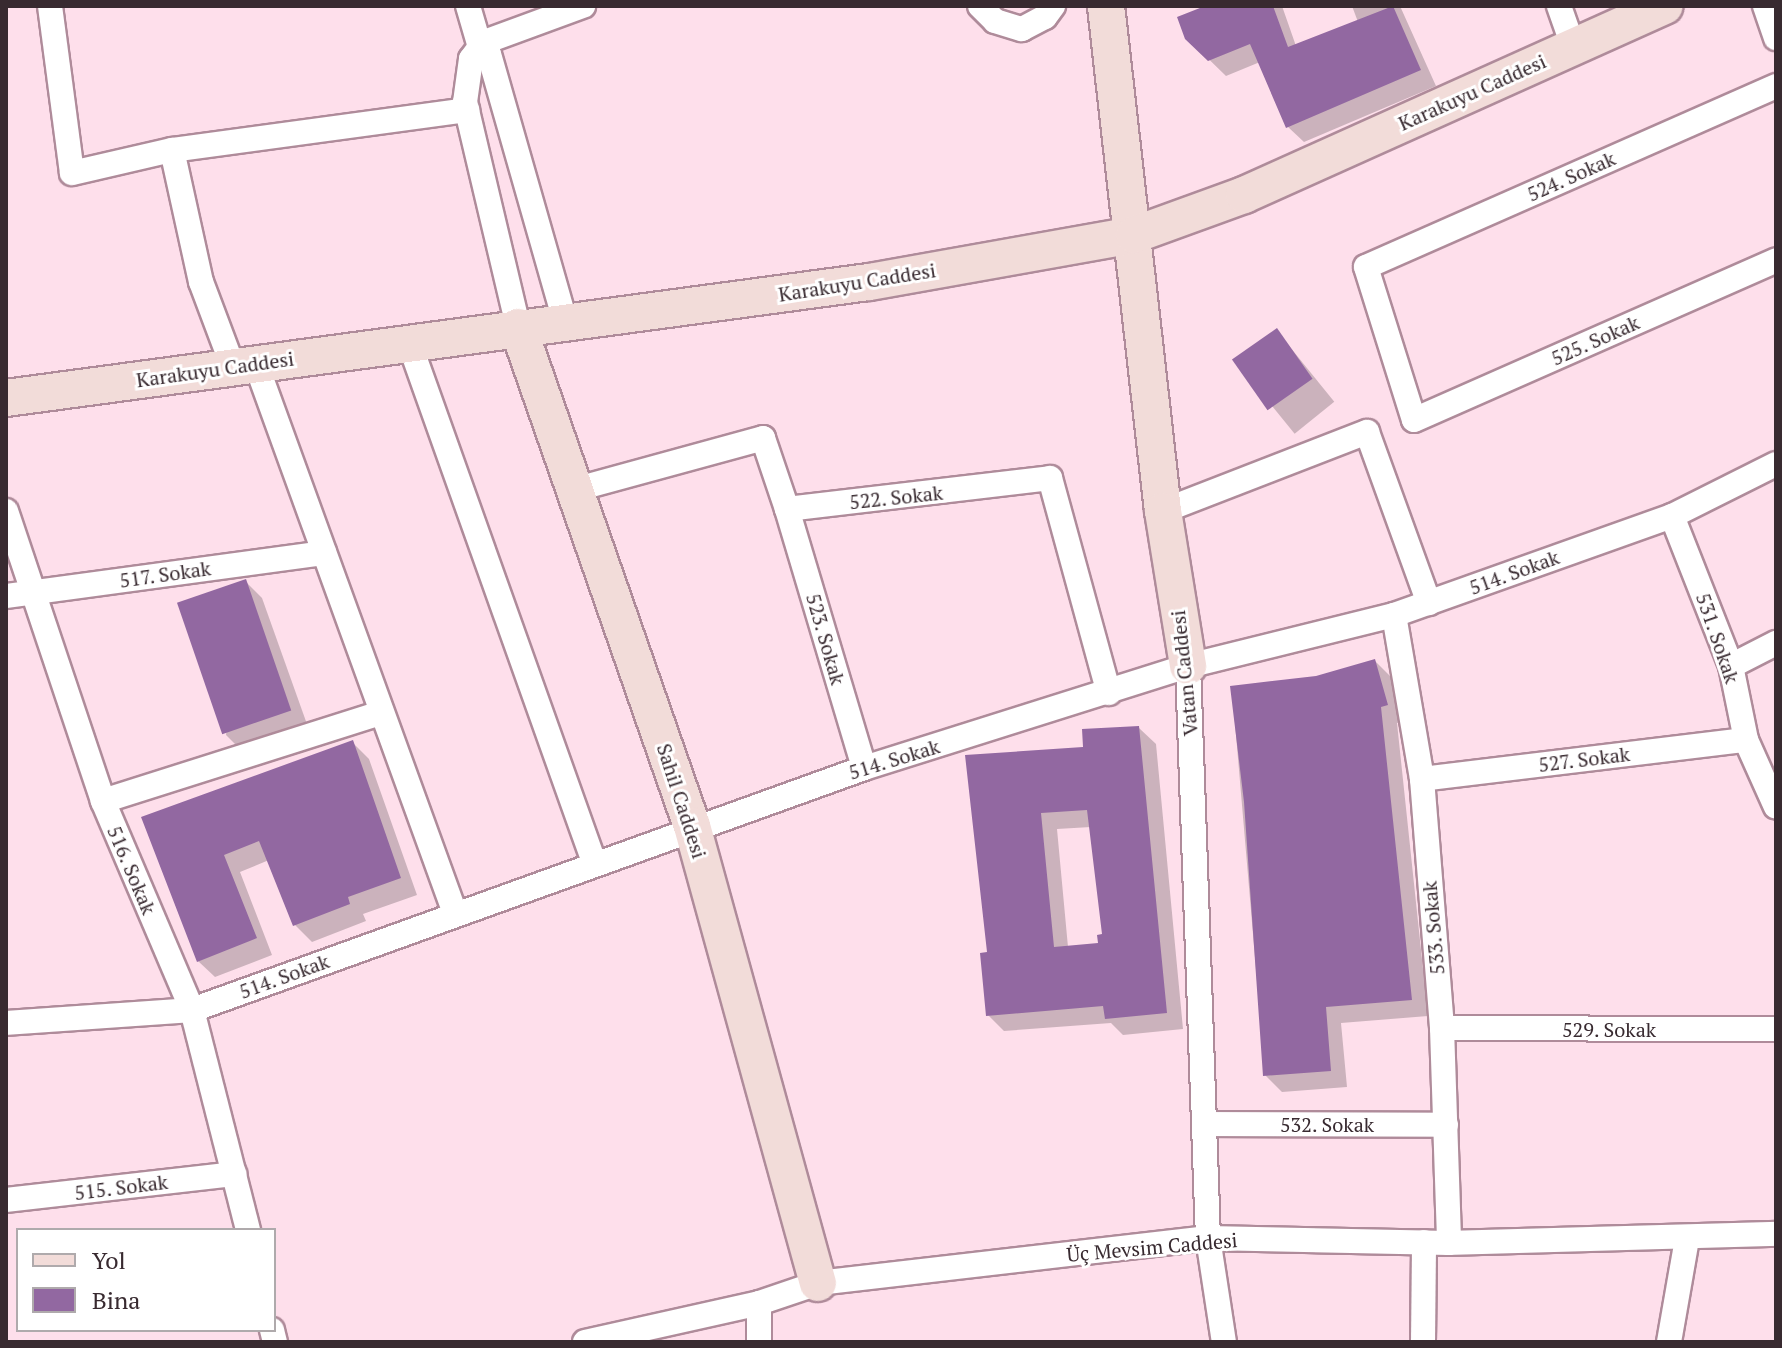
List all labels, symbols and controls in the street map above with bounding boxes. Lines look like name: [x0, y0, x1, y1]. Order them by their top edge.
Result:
street label: Karakuyu Caddesi: [1395, 49, 1549, 135]
street label: 524. Sokak: [1523, 146, 1619, 206]
street label: Karakuyu Caddesi: [777, 258, 937, 306]
street label: 525. Sokak: [1547, 310, 1643, 370]
street label: Karakuyu Caddesi: [135, 346, 295, 392]
street label: 522. Sokak: [848, 480, 944, 514]
street label: 514. Sokak: [1465, 544, 1563, 600]
street label: 517. Sokak: [117, 556, 213, 592]
street label: 531. Sokak: [1691, 589, 1745, 687]
street label: 523. Sokak: [801, 590, 851, 688]
street label: Vatan Caddesi: [1165, 609, 1203, 737]
street label: 514. Sokak: [845, 734, 943, 784]
street label: Sahil Caddesi: [652, 741, 712, 861]
street label: 527. Sokak: [1536, 741, 1632, 777]
street label: 516. Sokak: [102, 822, 162, 918]
street label: 533. Sokak: [1417, 880, 1449, 976]
street label: 514. Sokak: [235, 948, 333, 1004]
street label: 529. Sokak: [1562, 1017, 1656, 1041]
street label: 532. Sokak: [1280, 1112, 1374, 1136]
street label: 515. Sokak: [72, 1169, 170, 1205]
legend: [16, 1228, 276, 1332]
street label: Üç Mevsim Caddesi: [1066, 1228, 1238, 1266]
text: Yol: [92, 1244, 126, 1276]
text: Bina: [92, 1284, 140, 1316]

